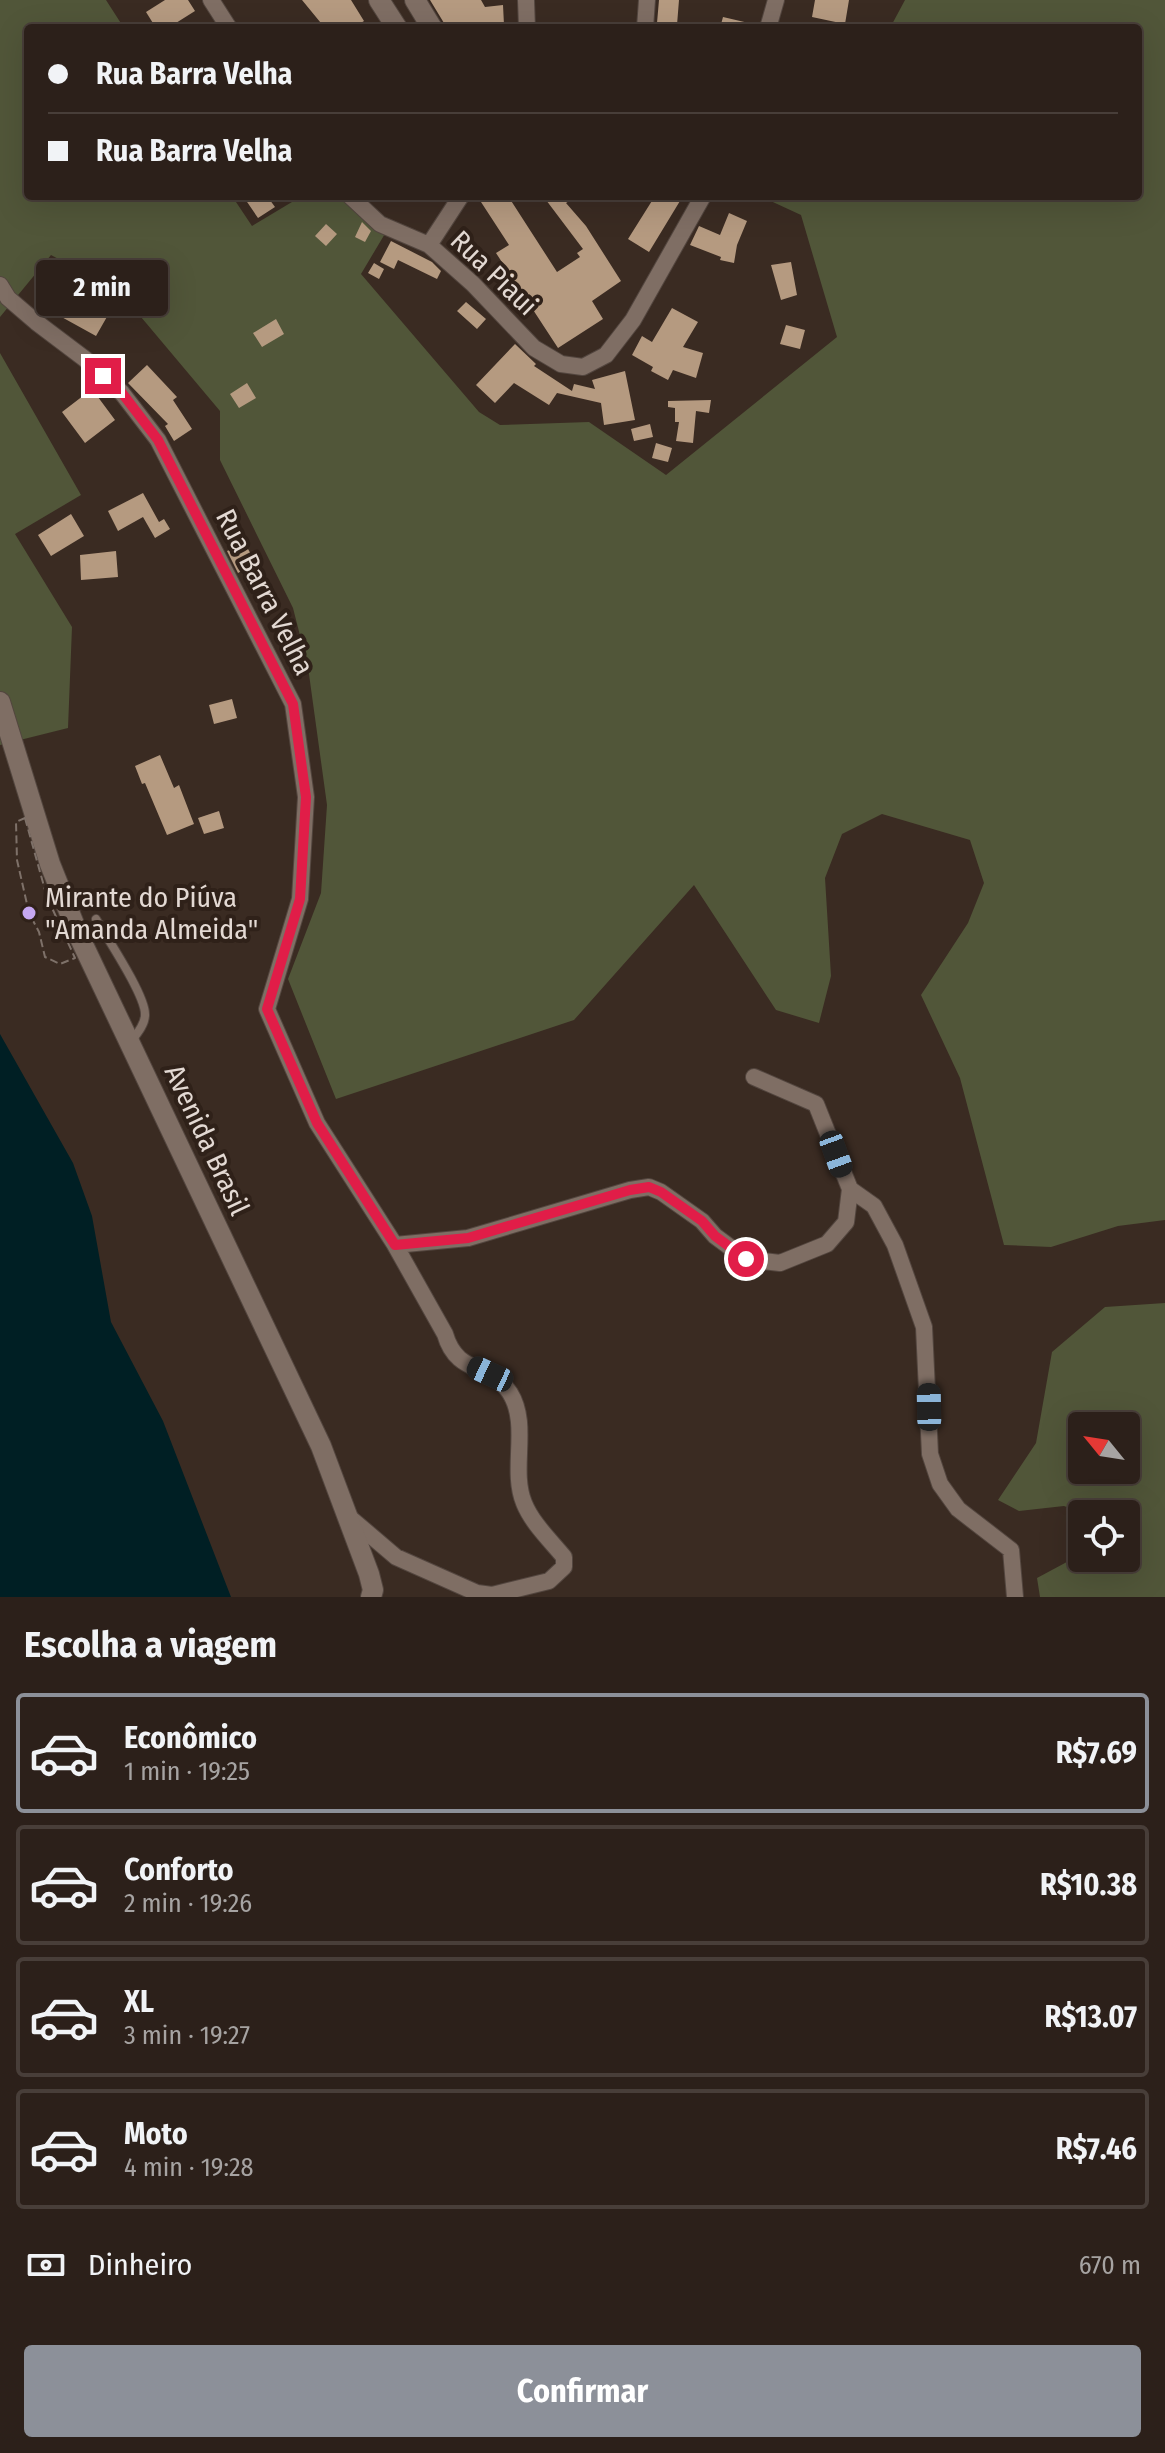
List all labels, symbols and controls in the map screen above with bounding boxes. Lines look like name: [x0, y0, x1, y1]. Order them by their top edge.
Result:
text: Rua Barra Velha: [96, 56, 293, 92]
text: Rua Barra Velha: [96, 133, 293, 169]
street label: Rua Piaui: [444, 224, 544, 322]
callout: 2 min: [37, 260, 169, 316]
text: 2 min: [73, 272, 131, 303]
route end: [85, 358, 121, 394]
street label: Rua Barra Velha: [209, 504, 321, 680]
place label: Mirante do Piúva "Amanda Almeida": [45, 881, 258, 946]
marker: Mirante do Piúva "Amanda Almeida": [20, 904, 38, 922]
street label: Avenida Brasil: [158, 1060, 256, 1220]
car: [817, 1127, 855, 1181]
route start: [728, 1241, 764, 1277]
car: [463, 1353, 517, 1395]
car: [917, 1383, 941, 1431]
north arrow: [1068, 1412, 1140, 1484]
map controls: [1068, 1412, 1140, 1572]
button: locate: [1068, 1500, 1140, 1572]
text: Escolha a viagem: [24, 1623, 277, 1667]
icon: car: [28, 1717, 100, 1789]
text: Econômico: [124, 1720, 257, 1756]
text: R$7.69: [1056, 1735, 1137, 1771]
text: 1 min · 19:25: [124, 1756, 250, 1787]
icon: car: [28, 1849, 100, 1921]
text: Conforto: [124, 1852, 233, 1888]
text: R$10.38: [1040, 1867, 1137, 1903]
text: 2 min · 19:26: [124, 1888, 252, 1919]
icon: car: [28, 1981, 100, 2053]
text: XL: [124, 1984, 154, 2020]
text: R$13.07: [1045, 1999, 1137, 2035]
text: 3 min · 19:27: [124, 2020, 250, 2051]
icon: car: [28, 2113, 100, 2185]
text: Moto: [124, 2116, 188, 2152]
text: R$7.46: [1056, 2131, 1137, 2167]
text: 4 min · 19:28: [124, 2152, 253, 2183]
icon: cash: [24, 2243, 68, 2287]
text: Dinheiro: [88, 2247, 192, 2283]
text: 670 m: [1079, 2250, 1141, 2281]
button: Confirmar: [24, 2345, 1141, 2437]

